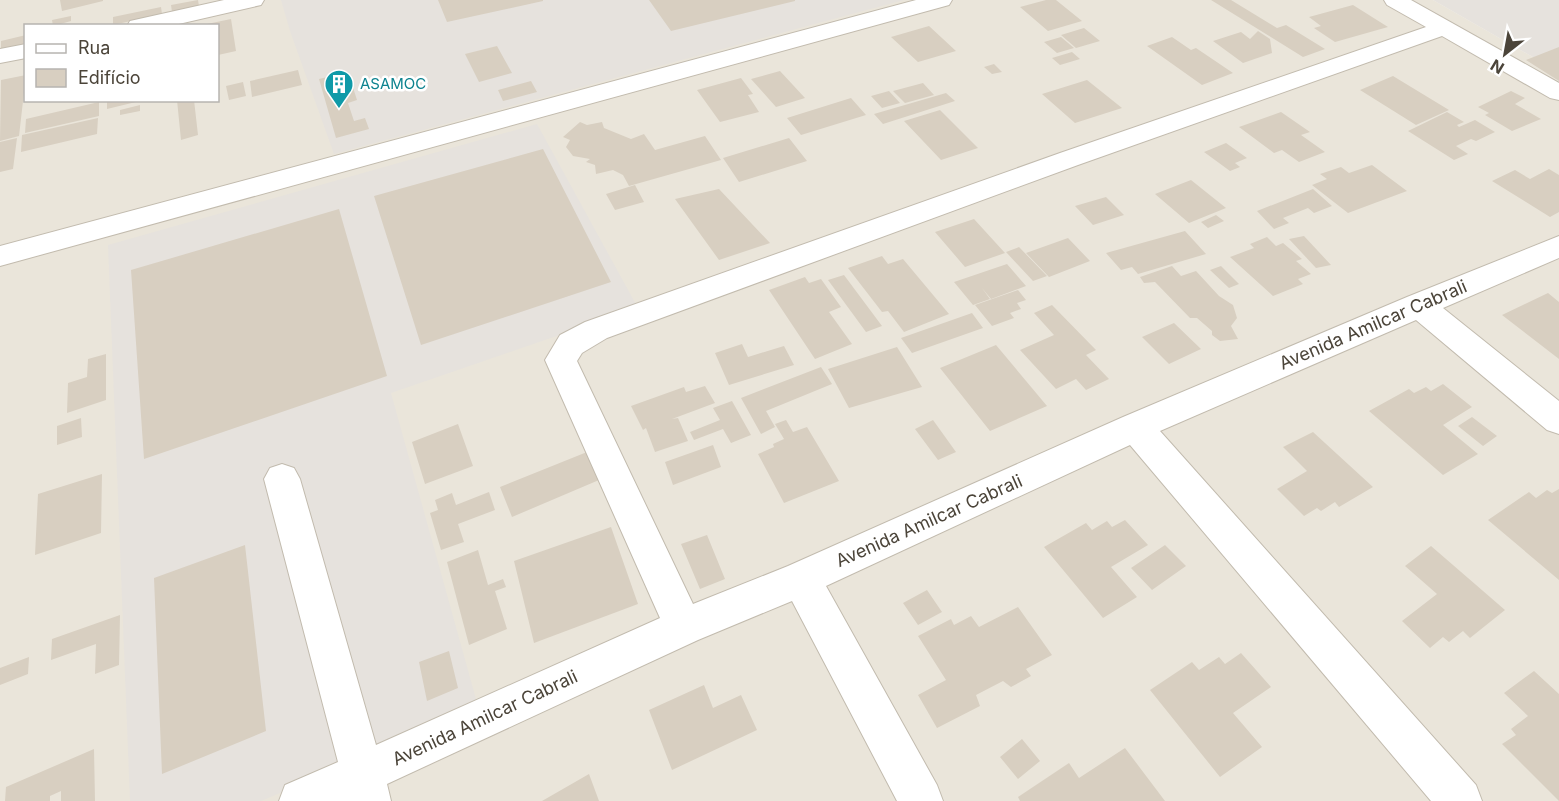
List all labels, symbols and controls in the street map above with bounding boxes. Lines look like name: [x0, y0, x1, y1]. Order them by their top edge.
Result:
legend: [24, 24, 219, 102]
north arrow: [1475, 24, 1535, 84]
text: Rua: [78, 37, 110, 58]
text: N: [1487, 55, 1508, 79]
text: Edifício: [78, 67, 141, 88]
building icon: ASAMOC: [323, 68, 355, 110]
place label: ASAMOC: [360, 74, 426, 93]
street label: Avenida Amilcar Cabrali: [1276, 275, 1470, 374]
street label: Avenida Amilcar Cabrali: [832, 470, 1025, 571]
street label: Avenida Amilcar Cabrali: [389, 665, 581, 770]

